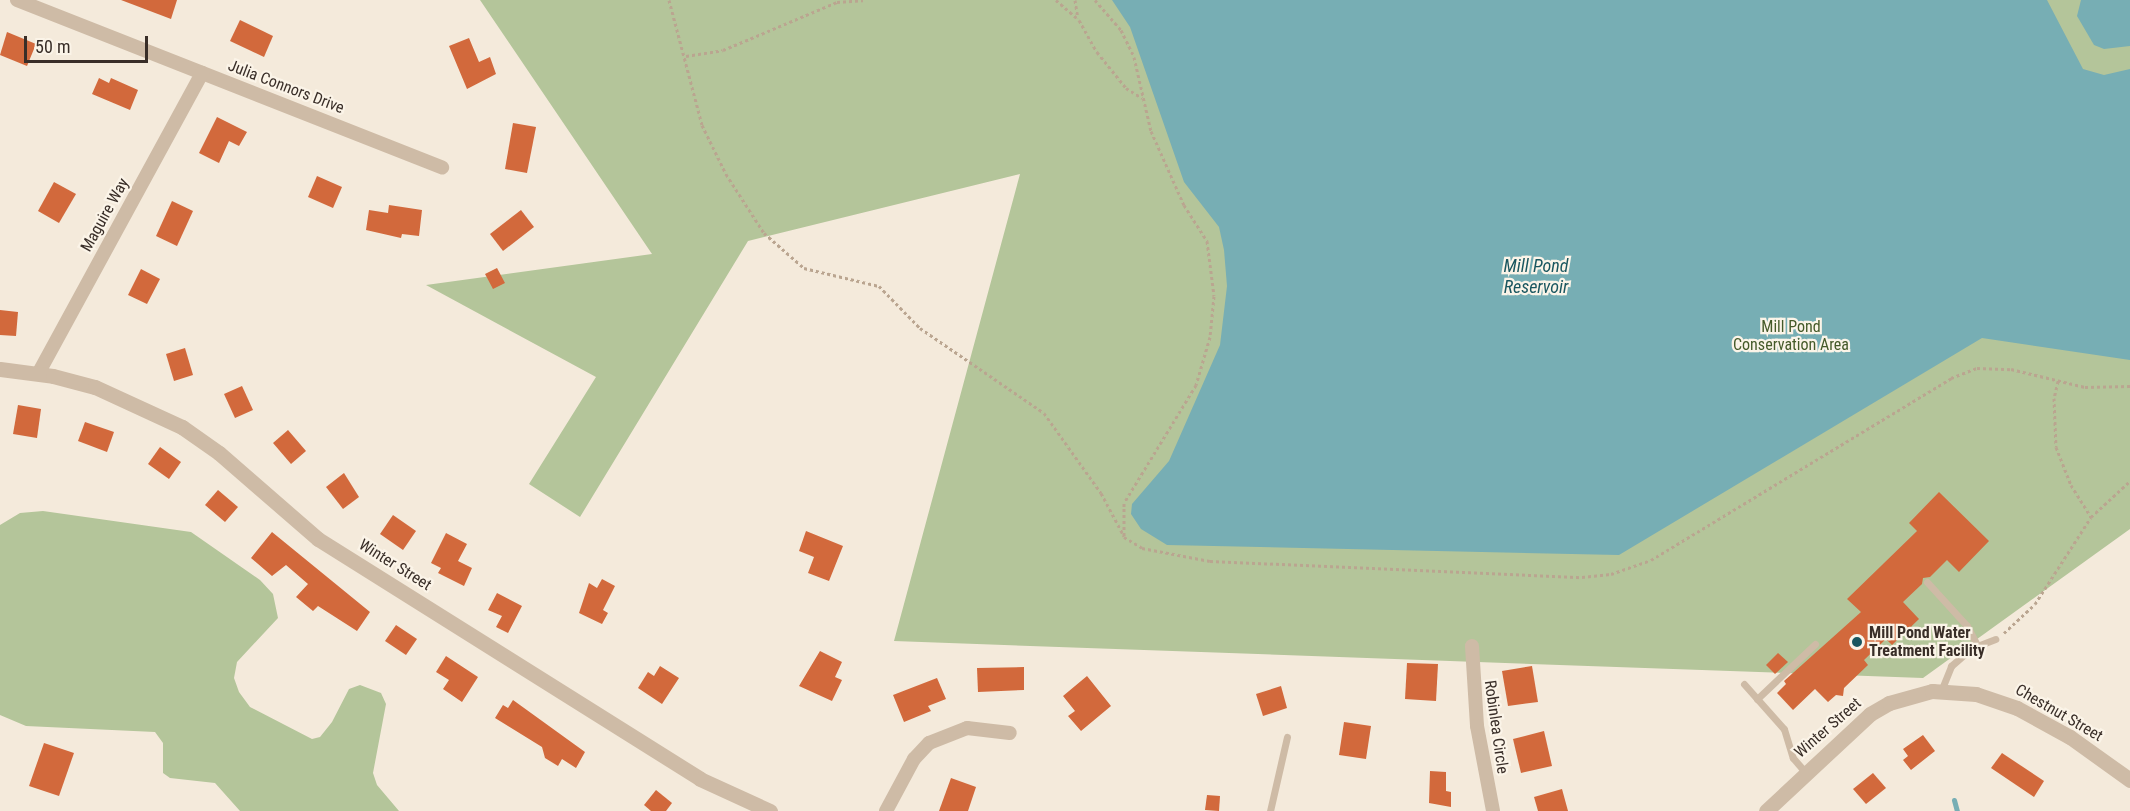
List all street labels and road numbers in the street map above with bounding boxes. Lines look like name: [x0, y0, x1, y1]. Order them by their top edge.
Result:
street label: Julia Connors Drive: [225, 56, 347, 118]
street label: Maguire Way: [77, 175, 133, 255]
street label: Winter Street: [355, 535, 435, 595]
street label: Robinlea Circle: [1480, 679, 1512, 775]
street label: Chestnut Street: [2012, 680, 2106, 746]
street label: Winter Street: [1791, 694, 1865, 762]

